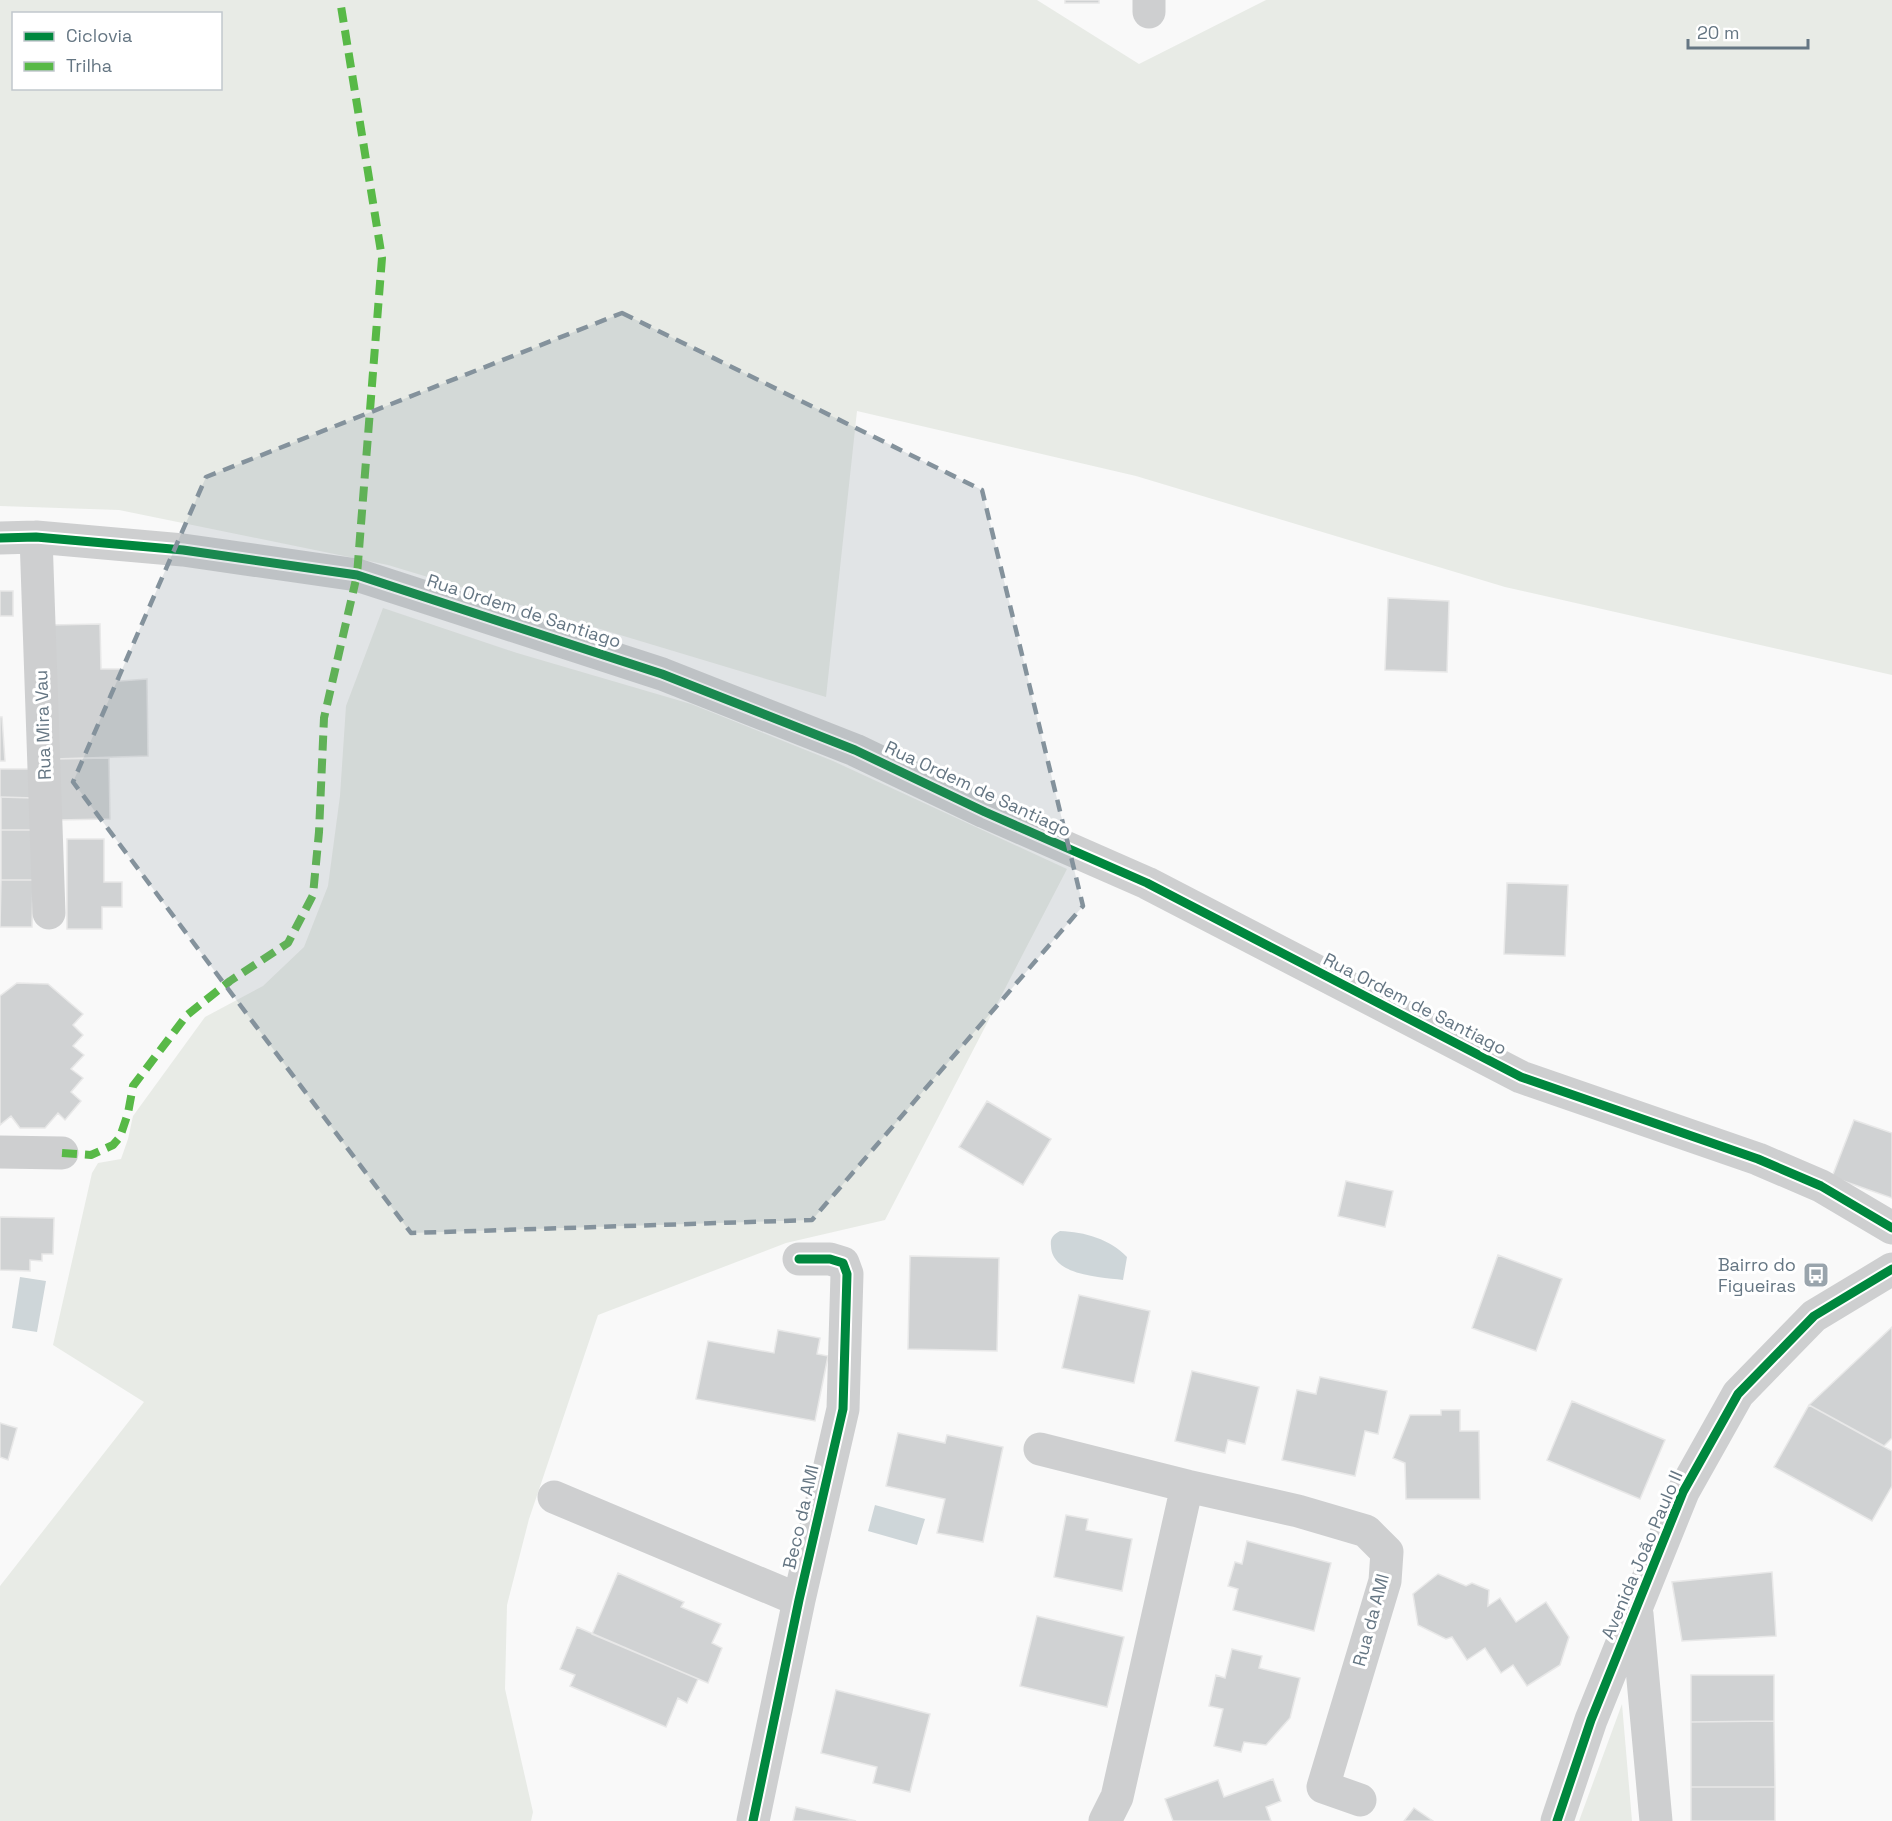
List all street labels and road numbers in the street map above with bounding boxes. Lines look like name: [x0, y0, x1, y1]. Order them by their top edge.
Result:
street label: Rua Ordem de Santiago: [424, 568, 624, 653]
street label: Rua Mira Vau: [29, 670, 56, 780]
street label: Rua Ordem de Santiago: [881, 735, 1075, 842]
street label: Rua Ordem de Santiago: [1320, 947, 1511, 1060]
street label: Beco da AMI: [777, 1462, 824, 1571]
street label: Avenida João Paulo II: [1596, 1467, 1687, 1643]
street label: Rua da AMI: [1347, 1571, 1394, 1669]

